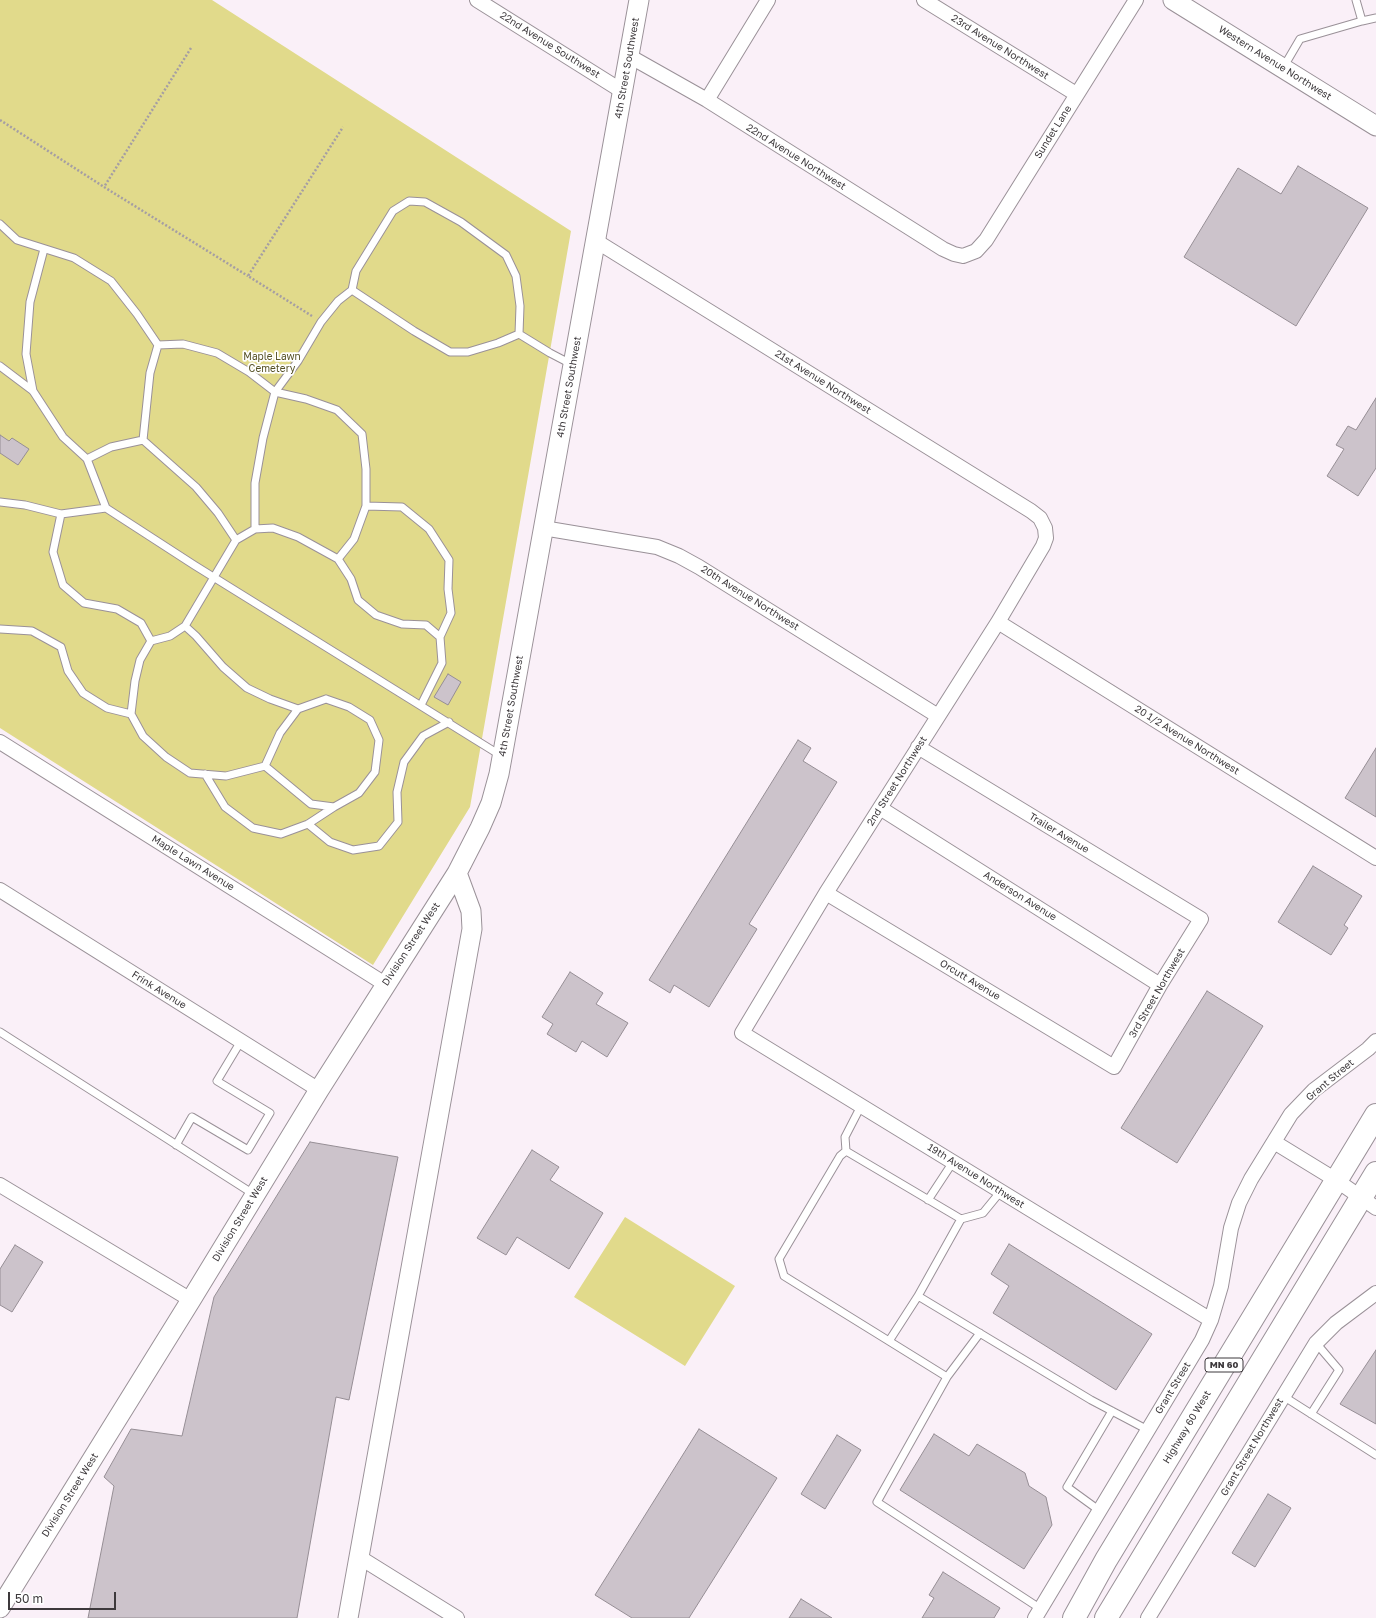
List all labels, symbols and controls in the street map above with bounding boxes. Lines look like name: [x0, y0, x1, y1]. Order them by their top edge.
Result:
street label: 22nd Avenue Southwest: [498, 9, 602, 81]
street label: 23rd Avenue Northwest: [949, 12, 1051, 82]
street label: 4th Street Southwest: [612, 17, 642, 119]
street label: Western Avenue Northwest: [1216, 23, 1334, 103]
street label: Sundet Lane: [1032, 103, 1074, 161]
street label: 22nd Avenue Northwest: [744, 121, 848, 193]
street label: 4th Street Southwest: [554, 336, 584, 438]
street label: 21st Avenue Northwest: [773, 347, 873, 417]
park label: Maple Lawn Cemetery: [243, 351, 301, 374]
street label: 20th Avenue Northwest: [699, 563, 801, 633]
street label: 4th Street Southwest: [496, 655, 526, 757]
street label: 20 1/2 Avenue Northwest: [1132, 703, 1242, 777]
street label: 2nd Street Northwest: [864, 734, 930, 828]
street label: Trailer Avenue: [1027, 810, 1091, 856]
street label: Maple Lawn Avenue: [149, 833, 237, 893]
street label: Anderson Avenue: [981, 869, 1059, 923]
street label: Division Street West: [380, 900, 442, 988]
street label: 3rd Street Northwest: [1126, 946, 1188, 1040]
street label: Orcutt Avenue: [938, 957, 1002, 1003]
street label: Frink Avenue: [129, 968, 189, 1012]
street label: Grant Street: [1304, 1057, 1356, 1103]
street label: 19th Avenue Northwest: [925, 1141, 1027, 1211]
street label: Division Street West: [210, 1174, 270, 1264]
road number: MN 60: [1205, 1358, 1243, 1372]
street label: Grant Street: [1153, 1360, 1193, 1416]
street label: Highway 60 West: [1160, 1388, 1214, 1466]
street label: Grant Street Northwest: [1218, 1396, 1286, 1498]
street label: Division Street West: [39, 1451, 101, 1539]
scale bar: [10, 1584, 118, 1610]
text: 50 m: [15, 1591, 43, 1606]

